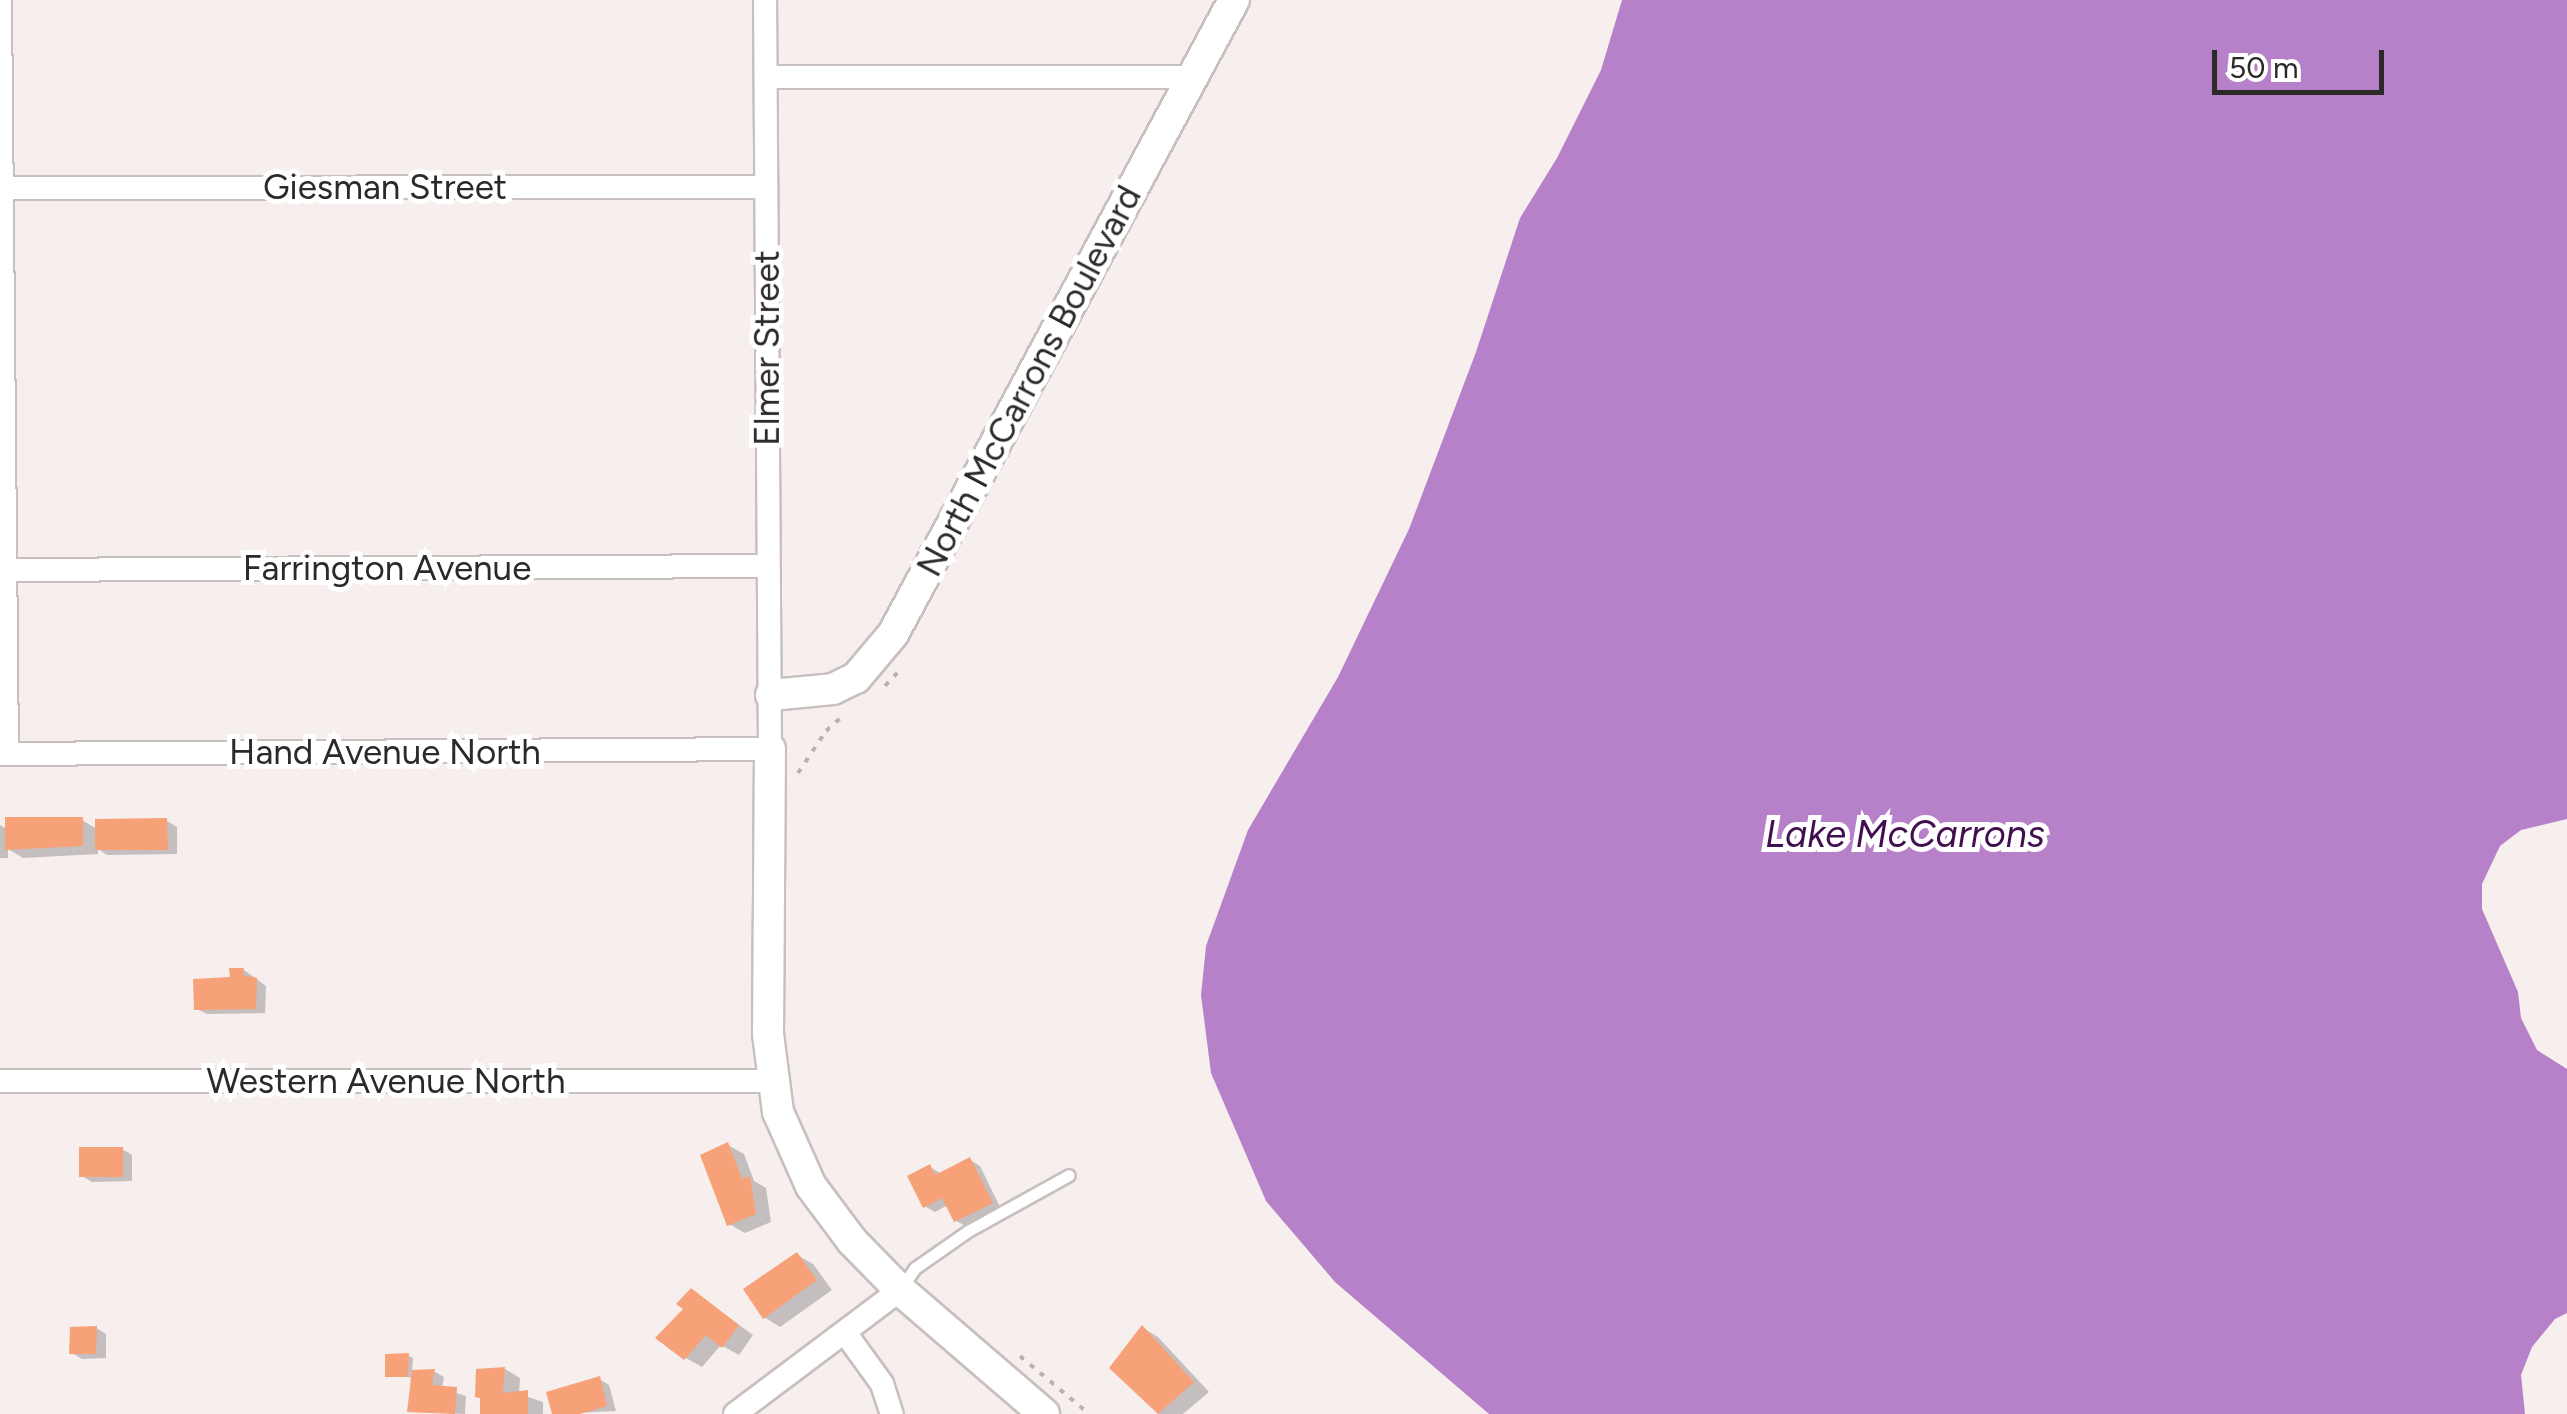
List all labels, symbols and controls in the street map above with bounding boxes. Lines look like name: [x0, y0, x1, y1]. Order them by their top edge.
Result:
scale bar: [2217, 30, 2390, 92]
text: 50 m: [2229, 49, 2298, 86]
street label: Giesman Street: [263, 166, 507, 208]
street label: North McCarrons Boulevard: [908, 179, 1150, 583]
street label: Elmer Street: [746, 250, 788, 446]
street label: Farrington Avenue: [243, 547, 531, 589]
street label: Hand Avenue North: [229, 731, 541, 773]
water label: Lake McCarrons: [1765, 812, 2045, 858]
street label: Western Avenue North: [207, 1060, 565, 1102]

